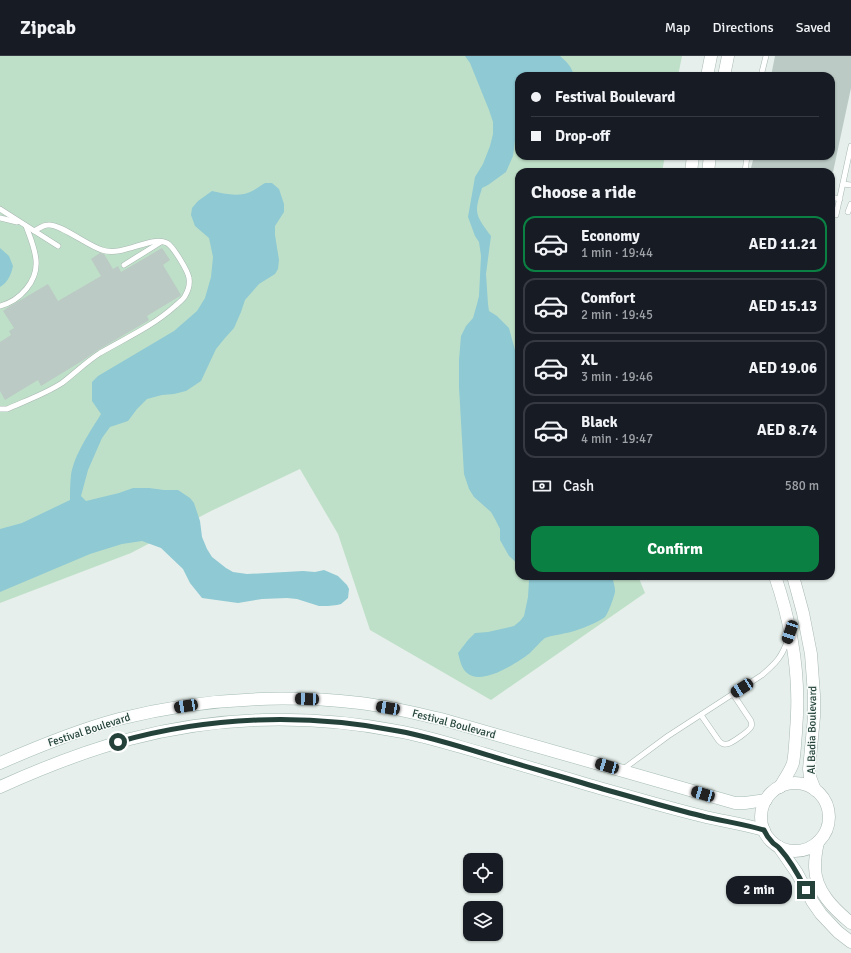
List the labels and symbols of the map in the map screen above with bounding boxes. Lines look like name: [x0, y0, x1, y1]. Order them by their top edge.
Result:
car: [780, 619, 800, 645]
car: [729, 676, 755, 700]
street label: Al Badia Boulevard: [805, 685, 819, 774]
car: [295, 693, 319, 705]
car: [173, 698, 199, 714]
car: [375, 700, 401, 716]
street label: Festival Boulevard: [411, 707, 497, 741]
street label: Festival Boulevard: [46, 710, 132, 749]
route start: [109, 733, 127, 751]
car: [594, 757, 620, 775]
car: [690, 785, 716, 803]
callout: 2 min: [726, 876, 792, 904]
route end: [797, 881, 815, 899]

